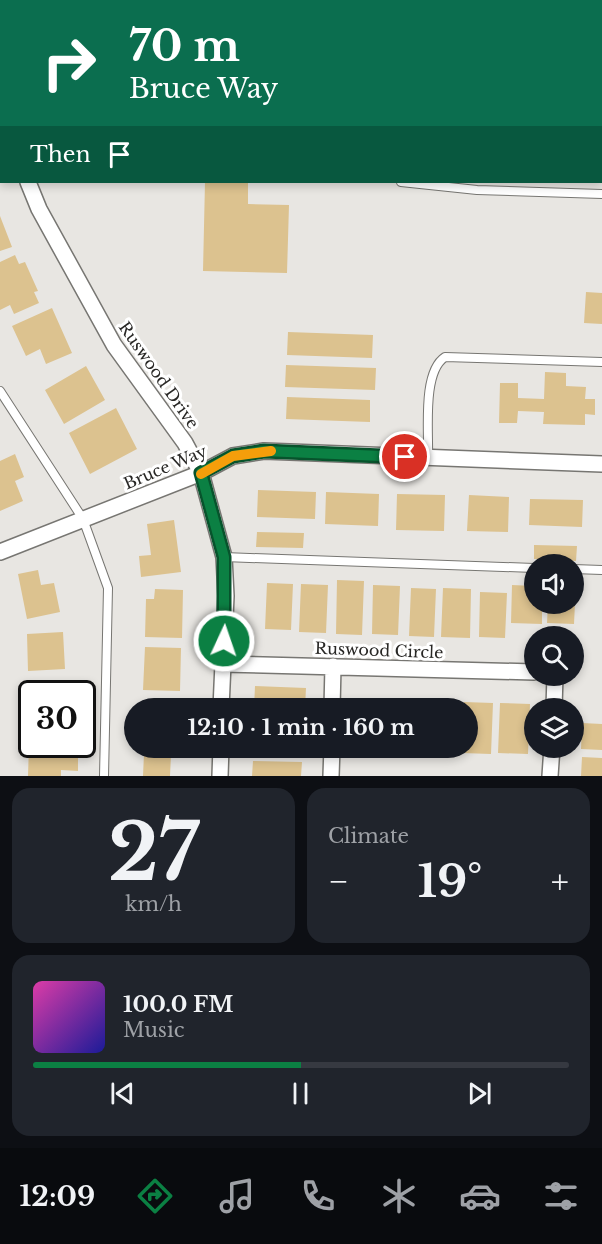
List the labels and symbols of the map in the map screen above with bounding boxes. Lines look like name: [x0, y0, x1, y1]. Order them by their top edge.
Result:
street label: Ruswood Drive: [115, 318, 203, 432]
pin: [379, 431, 430, 482]
street label: Bruce Way: [120, 440, 210, 493]
position arrow: [192, 609, 256, 673]
street label: Ruswood Circle: [314, 638, 444, 662]
speed limit sign: 30: [18, 680, 96, 758]

